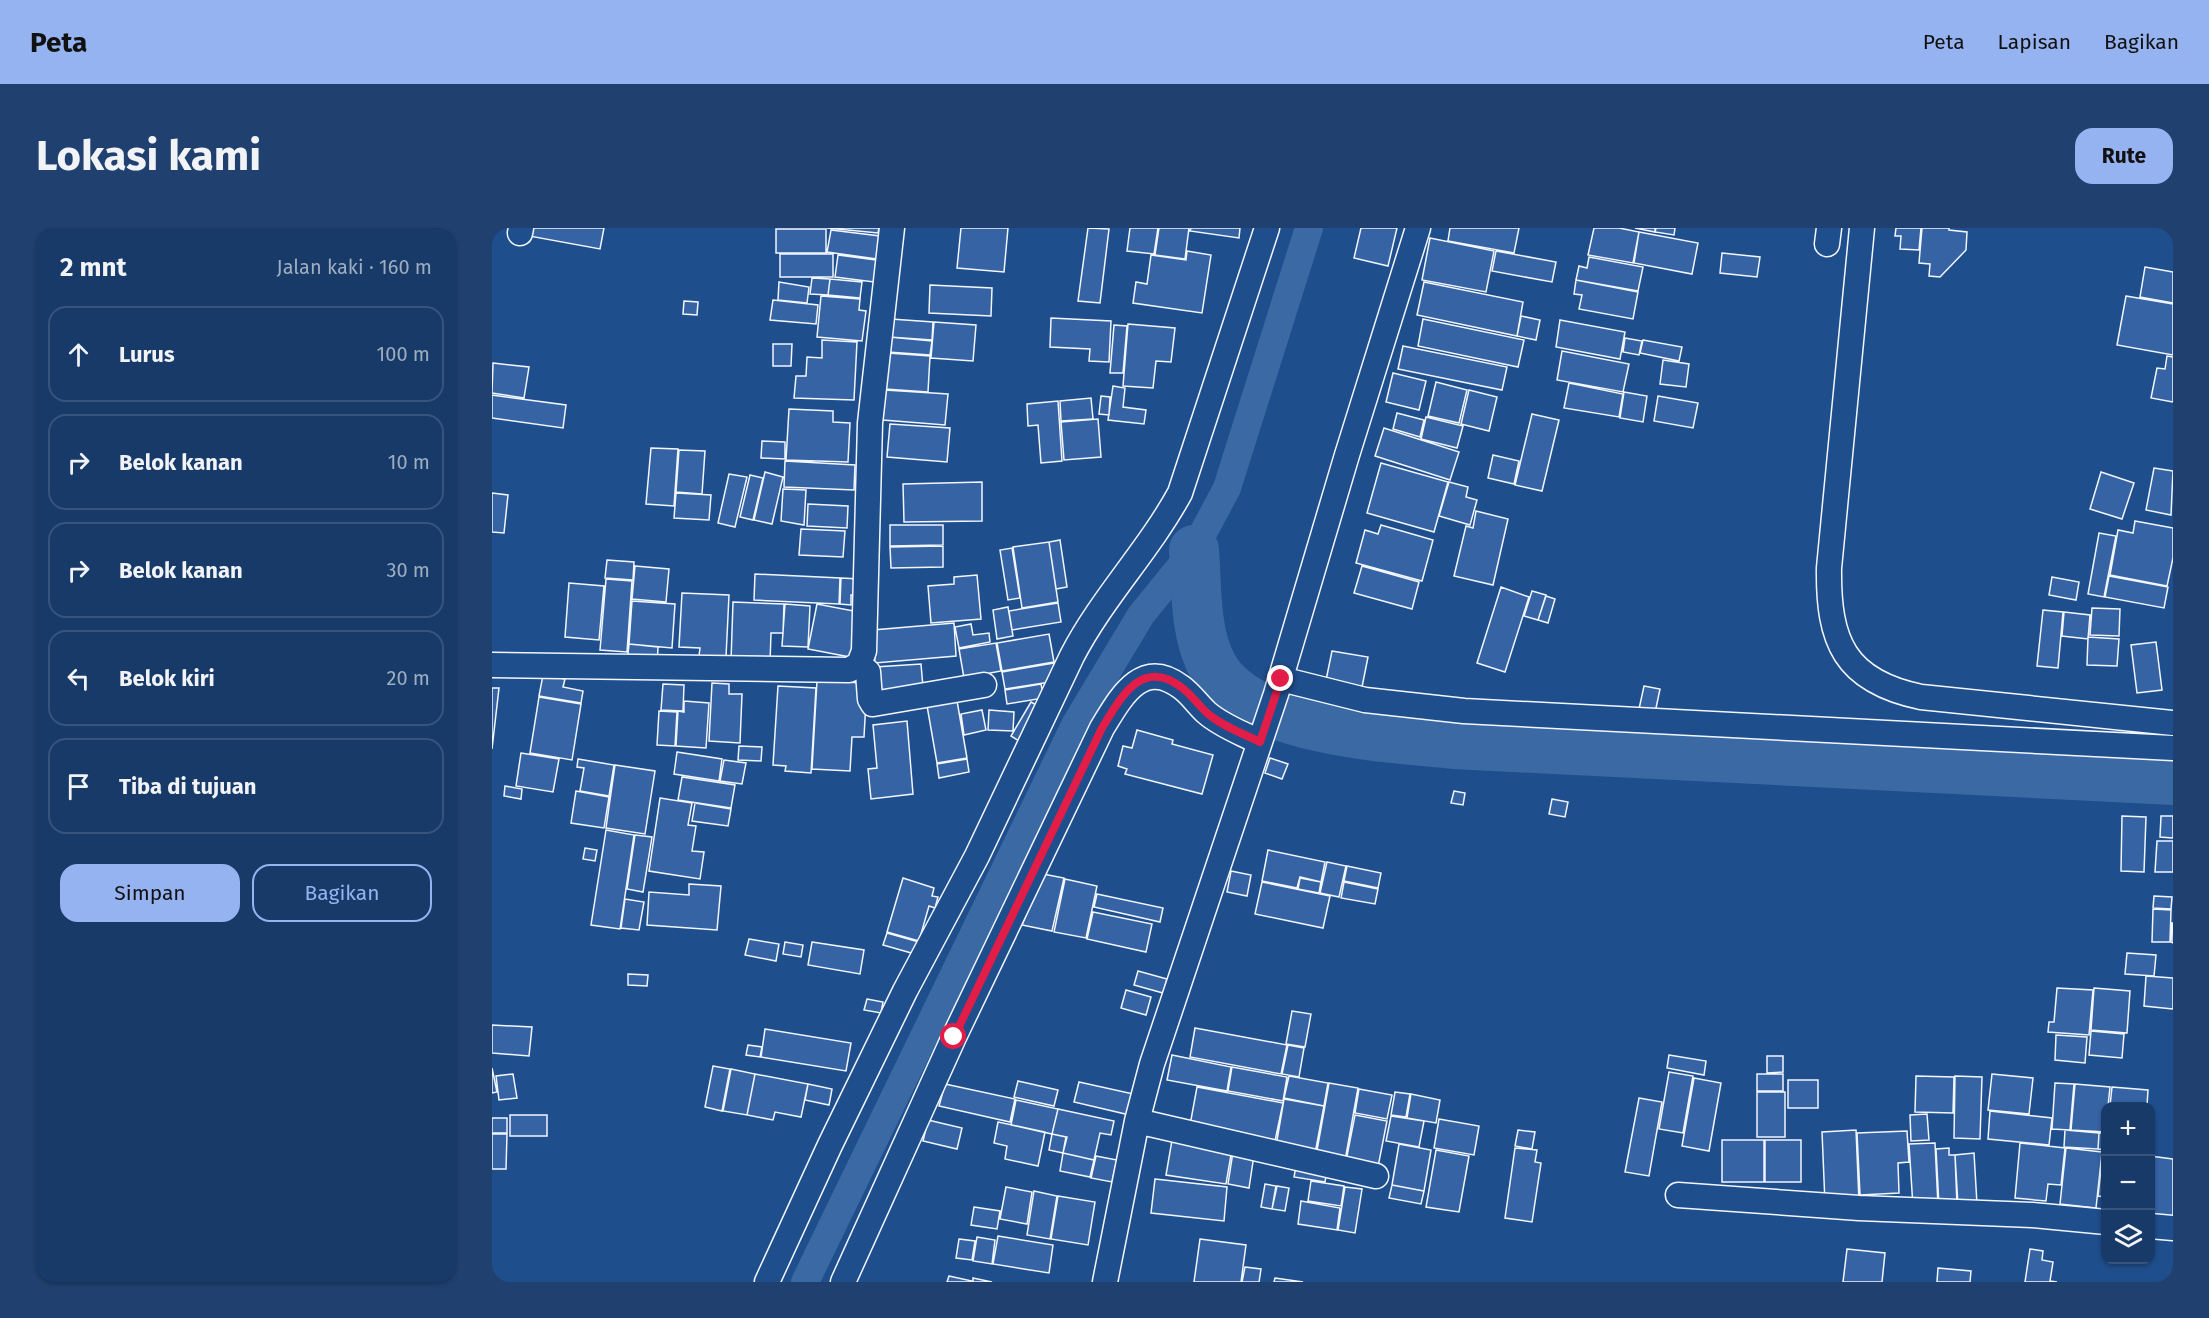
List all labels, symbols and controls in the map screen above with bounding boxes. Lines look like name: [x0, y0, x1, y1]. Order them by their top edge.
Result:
text: Peta: [30, 26, 87, 59]
text: Peta: [1923, 29, 1965, 55]
text: Lapisan: [1998, 29, 2071, 55]
text: Bagikan: [2104, 29, 2179, 55]
button: Rute: [2075, 128, 2173, 184]
text: Lokasi kami: [36, 131, 261, 181]
text: 2 mnt: [60, 252, 127, 283]
text: Jalan kaki · 160 m: [277, 255, 432, 279]
icon: ahead: [62, 338, 95, 371]
text: Lurus: [119, 341, 175, 368]
text: 100 m: [377, 342, 430, 366]
icon: right: [62, 446, 95, 479]
text: Belok kanan: [119, 449, 243, 476]
text: 10 m: [388, 450, 430, 474]
icon: right: [62, 554, 95, 587]
text: Belok kanan: [119, 557, 243, 584]
text: 30 m: [386, 558, 430, 582]
icon: left: [62, 662, 95, 695]
text: Belok kiri: [119, 665, 215, 692]
route end: [1267, 665, 1293, 691]
text: 20 m: [387, 666, 430, 690]
icon: arrive: [62, 770, 95, 803]
text: Tiba di tujuan: [119, 773, 256, 800]
button: Simpan: [60, 864, 240, 922]
button: Bagikan: [252, 864, 432, 922]
route start: [940, 1023, 966, 1049]
map controls: [2101, 1102, 2155, 1264]
button: +: [2101, 1102, 2155, 1156]
button: −: [2101, 1156, 2155, 1210]
button: layers: [2101, 1210, 2155, 1264]

